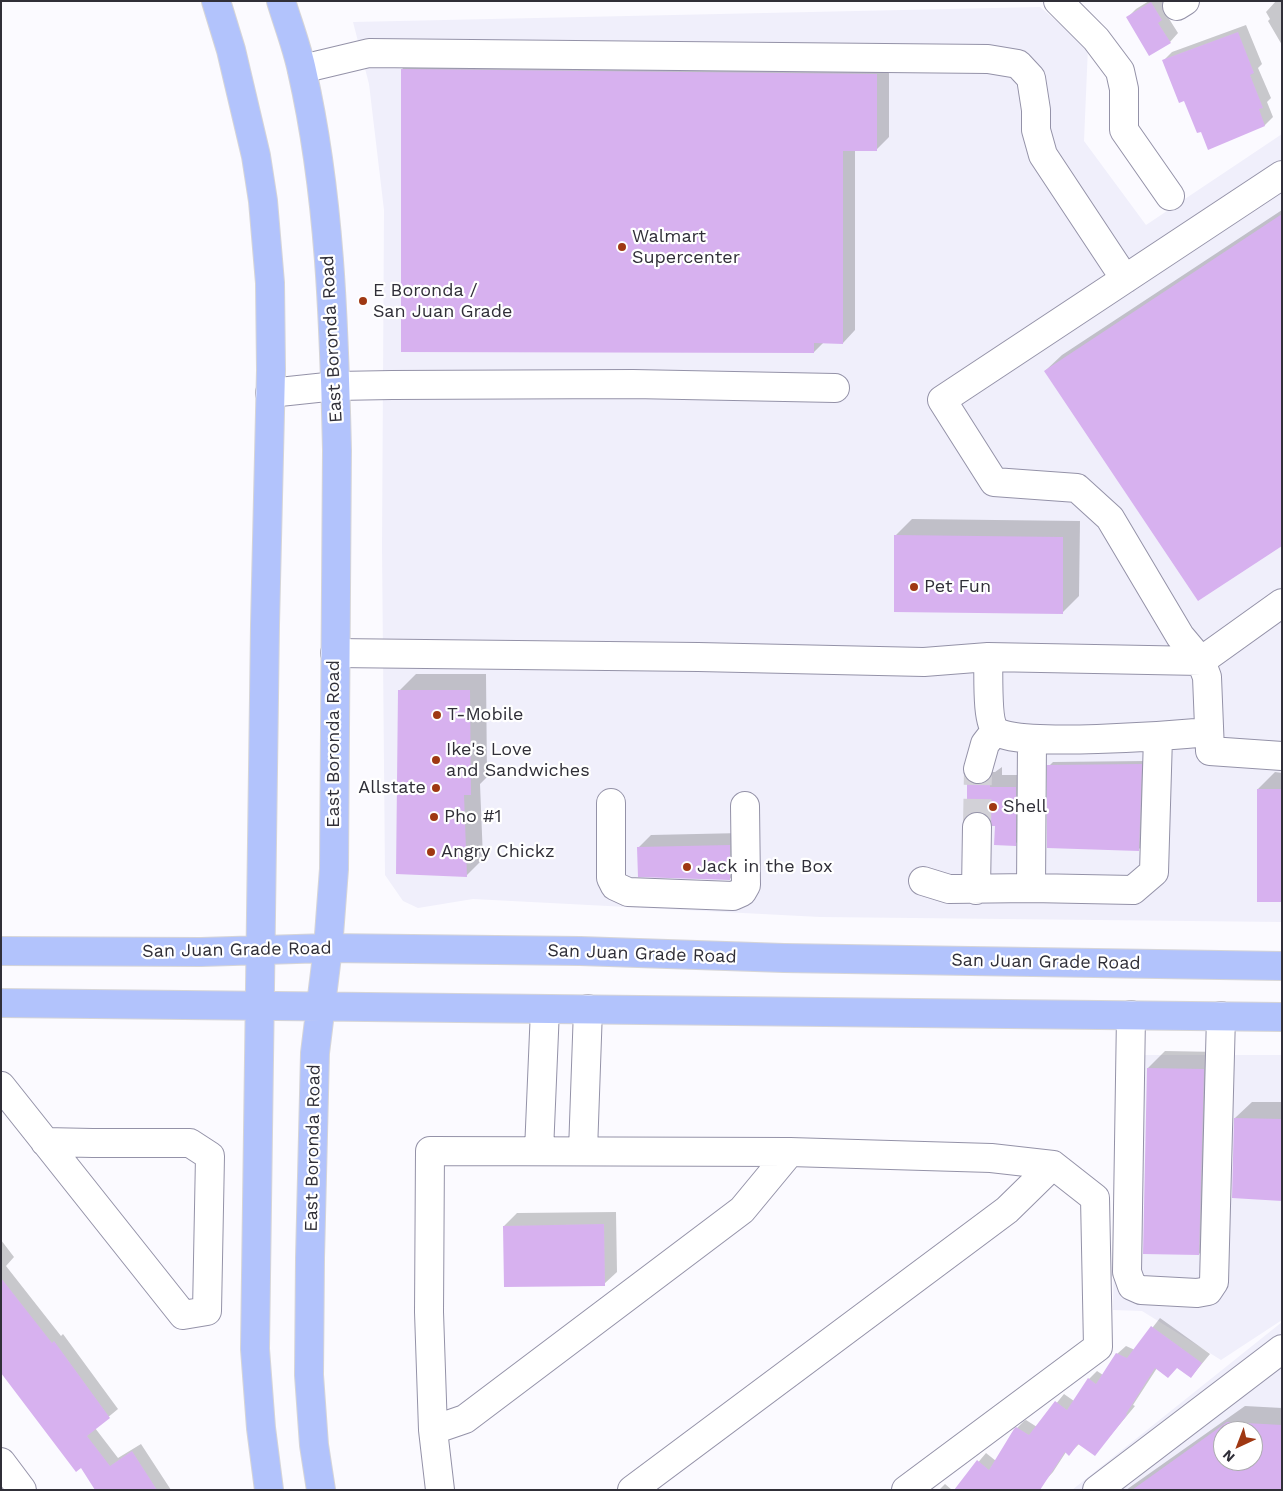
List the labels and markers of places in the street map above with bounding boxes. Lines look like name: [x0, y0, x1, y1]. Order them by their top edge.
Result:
place label: Walmart Supercenter: [632, 226, 740, 268]
marker: Walmart Supercenter: [616, 241, 628, 253]
place label: E Boronda / San Juan Grade: [373, 280, 512, 322]
marker: E Boronda / San Juan Grade: [357, 295, 369, 307]
place label: Pet Fun: [924, 576, 991, 598]
marker: Pet Fun: [908, 581, 920, 593]
place label: T-Mobile: [447, 704, 523, 726]
marker: T-Mobile: [431, 709, 443, 721]
place label: Ike's Love and Sandwiches: [446, 739, 590, 782]
marker: Ike's Love and Sandwiches: [430, 754, 442, 766]
place label: Allstate: [358, 777, 426, 799]
marker: Allstate: [430, 782, 442, 794]
place label: Shell: [1003, 796, 1047, 818]
marker: Shell: [987, 801, 999, 813]
place label: Pho #1: [444, 806, 502, 828]
marker: Pho #1: [428, 811, 440, 823]
place label: Angry Chickz: [441, 841, 555, 863]
marker: Angry Chickz: [425, 846, 437, 858]
place label: Jack in the Box: [697, 856, 833, 878]
marker: Jack in the Box: [681, 861, 693, 873]

